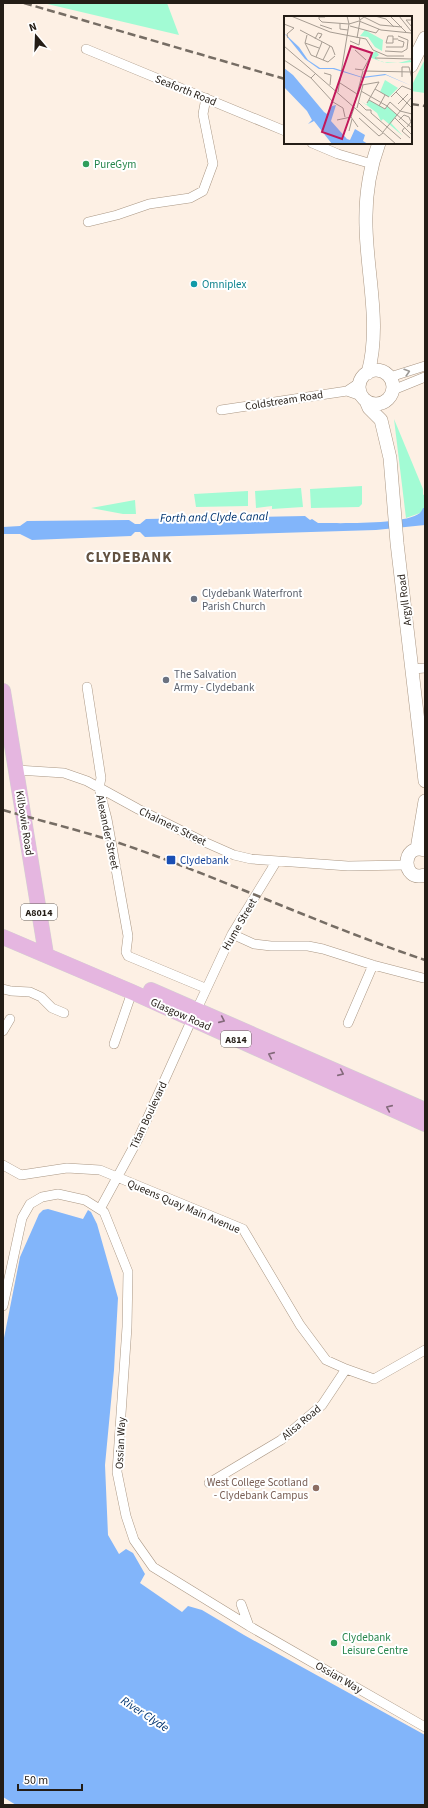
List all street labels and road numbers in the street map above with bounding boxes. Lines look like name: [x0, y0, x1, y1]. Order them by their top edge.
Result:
street label: Seaforth Road: [153, 71, 219, 110]
street label: Coldstream Road: [244, 387, 324, 414]
street label: Argyll Road: [394, 573, 415, 627]
street label: Kilbowie Road: [12, 789, 37, 857]
street label: Alexander Street: [92, 794, 123, 871]
street label: Chalmers Street: [137, 804, 209, 849]
street label: Hume Street: [219, 895, 260, 953]
road number: A8014: [21, 904, 57, 920]
street label: Glasgow Road: [148, 994, 213, 1034]
road number: A814: [221, 1031, 251, 1047]
street label: Titan Boulevard: [126, 1079, 171, 1151]
street label: Queens Quay Main Avenue: [125, 1176, 243, 1237]
street label: Alisa Road: [278, 1401, 324, 1443]
street label: Ossian Way: [112, 1417, 129, 1469]
street label: Ossian Way: [312, 1658, 365, 1697]

